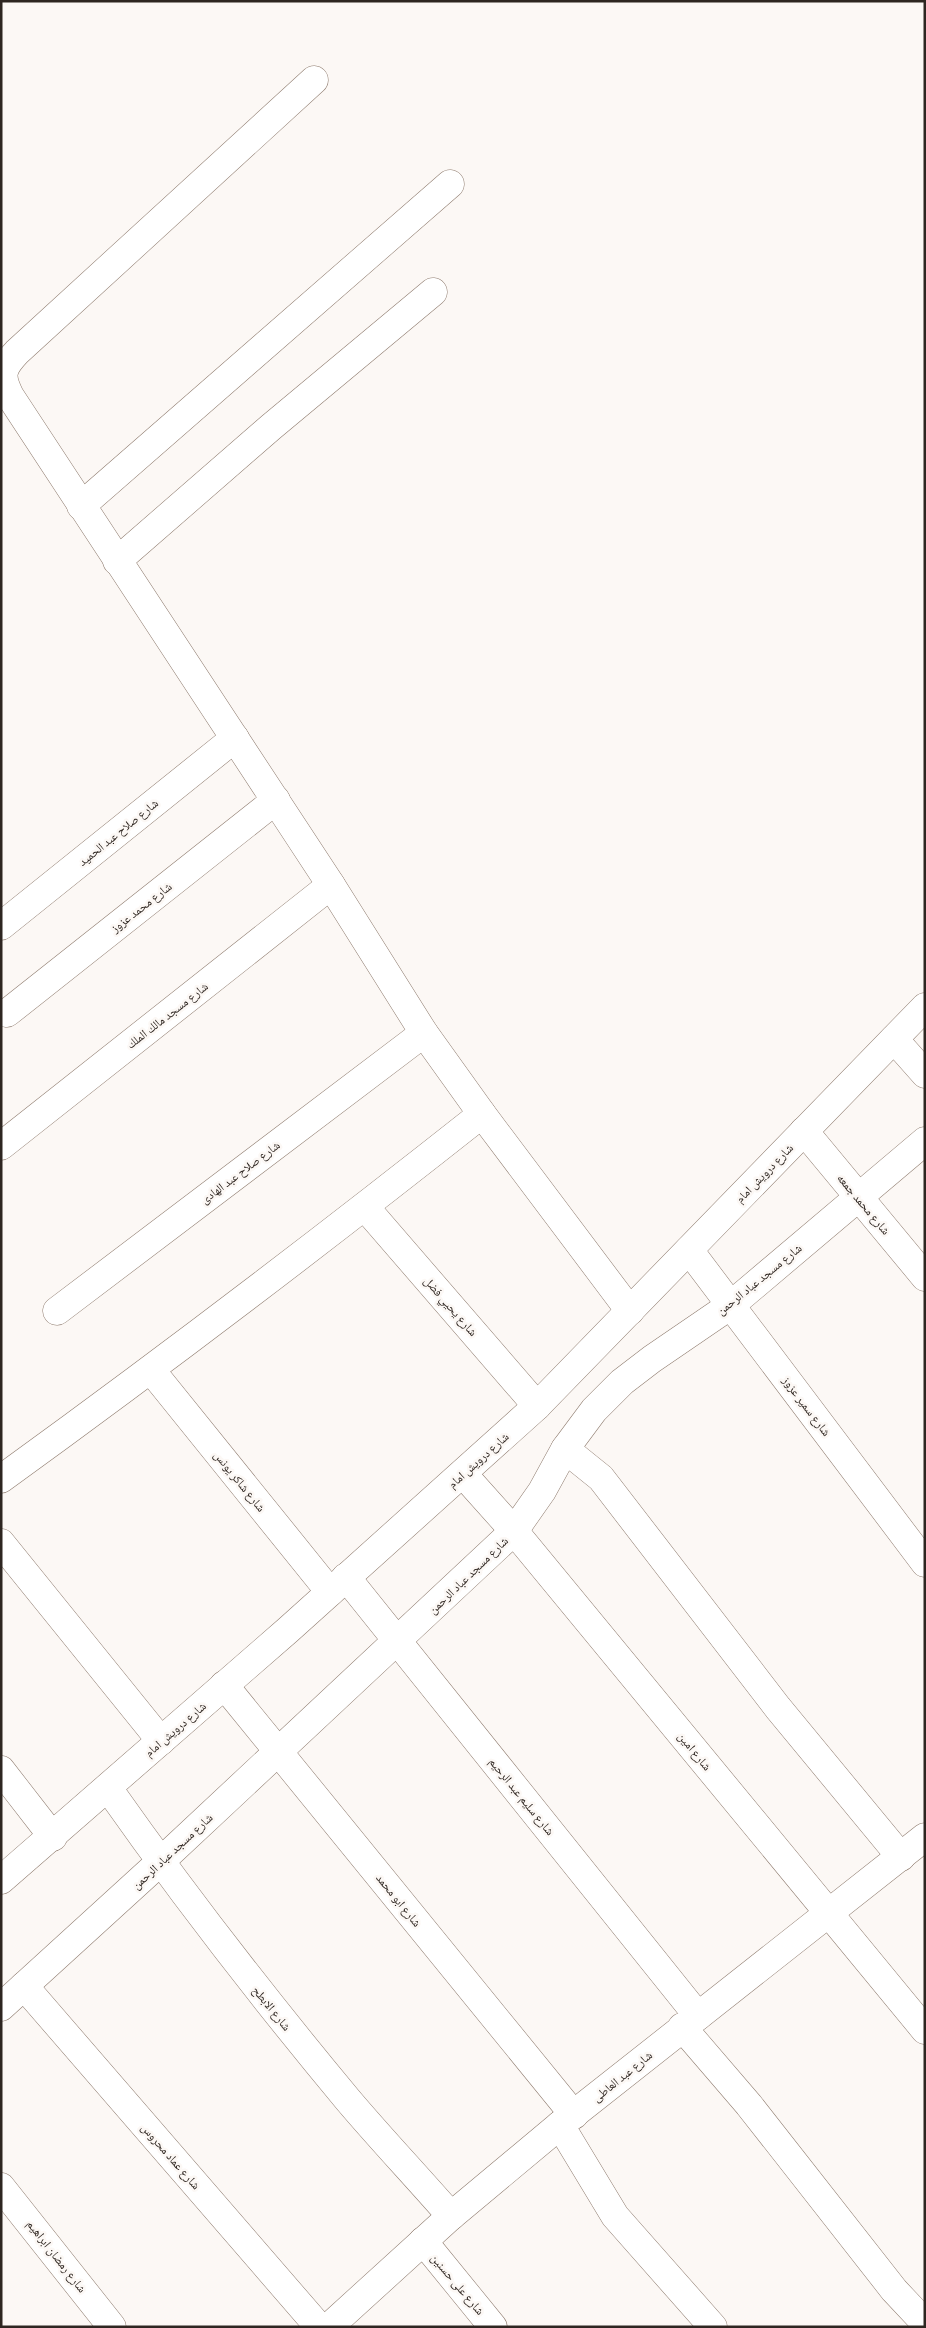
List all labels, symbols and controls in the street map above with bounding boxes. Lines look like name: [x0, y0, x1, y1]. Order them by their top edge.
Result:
street label: شارع صلاح عبد الحميد: [75, 795, 162, 870]
street label: شارع محمد عزوز: [107, 879, 175, 937]
street label: شارع مسجد مالك الملك: [123, 978, 212, 1052]
street label: شارع صلاح عبد الهادى: [197, 1137, 283, 1208]
street label: شارع درويش امام: [732, 1140, 797, 1206]
street label: شارع محمد جمعه: [833, 1170, 894, 1238]
street label: شارع مسجد عباد الرحمن: [713, 1240, 805, 1319]
street label: شارع يحيي فضل: [419, 1273, 481, 1341]
street label: شارع سمير عزوز: [778, 1372, 834, 1440]
street label: شارع درويش امام: [444, 1429, 512, 1492]
street label: شارع شاكر يونس: [210, 1448, 269, 1515]
street label: شارع مسجد عباد الرحمن: [425, 1533, 512, 1618]
street label: شارع درويش امام: [141, 1698, 210, 1761]
street label: شارع امين: [674, 1729, 715, 1774]
street label: شارع سليم عبد الرحيم: [485, 1754, 558, 1839]
street label: شارع مسجد عباد الرحمن: [128, 1810, 216, 1893]
street label: شارع ابو محمد: [372, 1870, 425, 1930]
street label: شارع الابطح: [249, 1983, 295, 2034]
street label: شارع عبد العاطى: [589, 2047, 656, 2105]
street label: شارع عماد محروس: [137, 2120, 204, 2193]
street label: شارع رمضان ابراهيم: [23, 2217, 90, 2296]
street label: شارع على حسنين: [427, 2250, 488, 2318]

